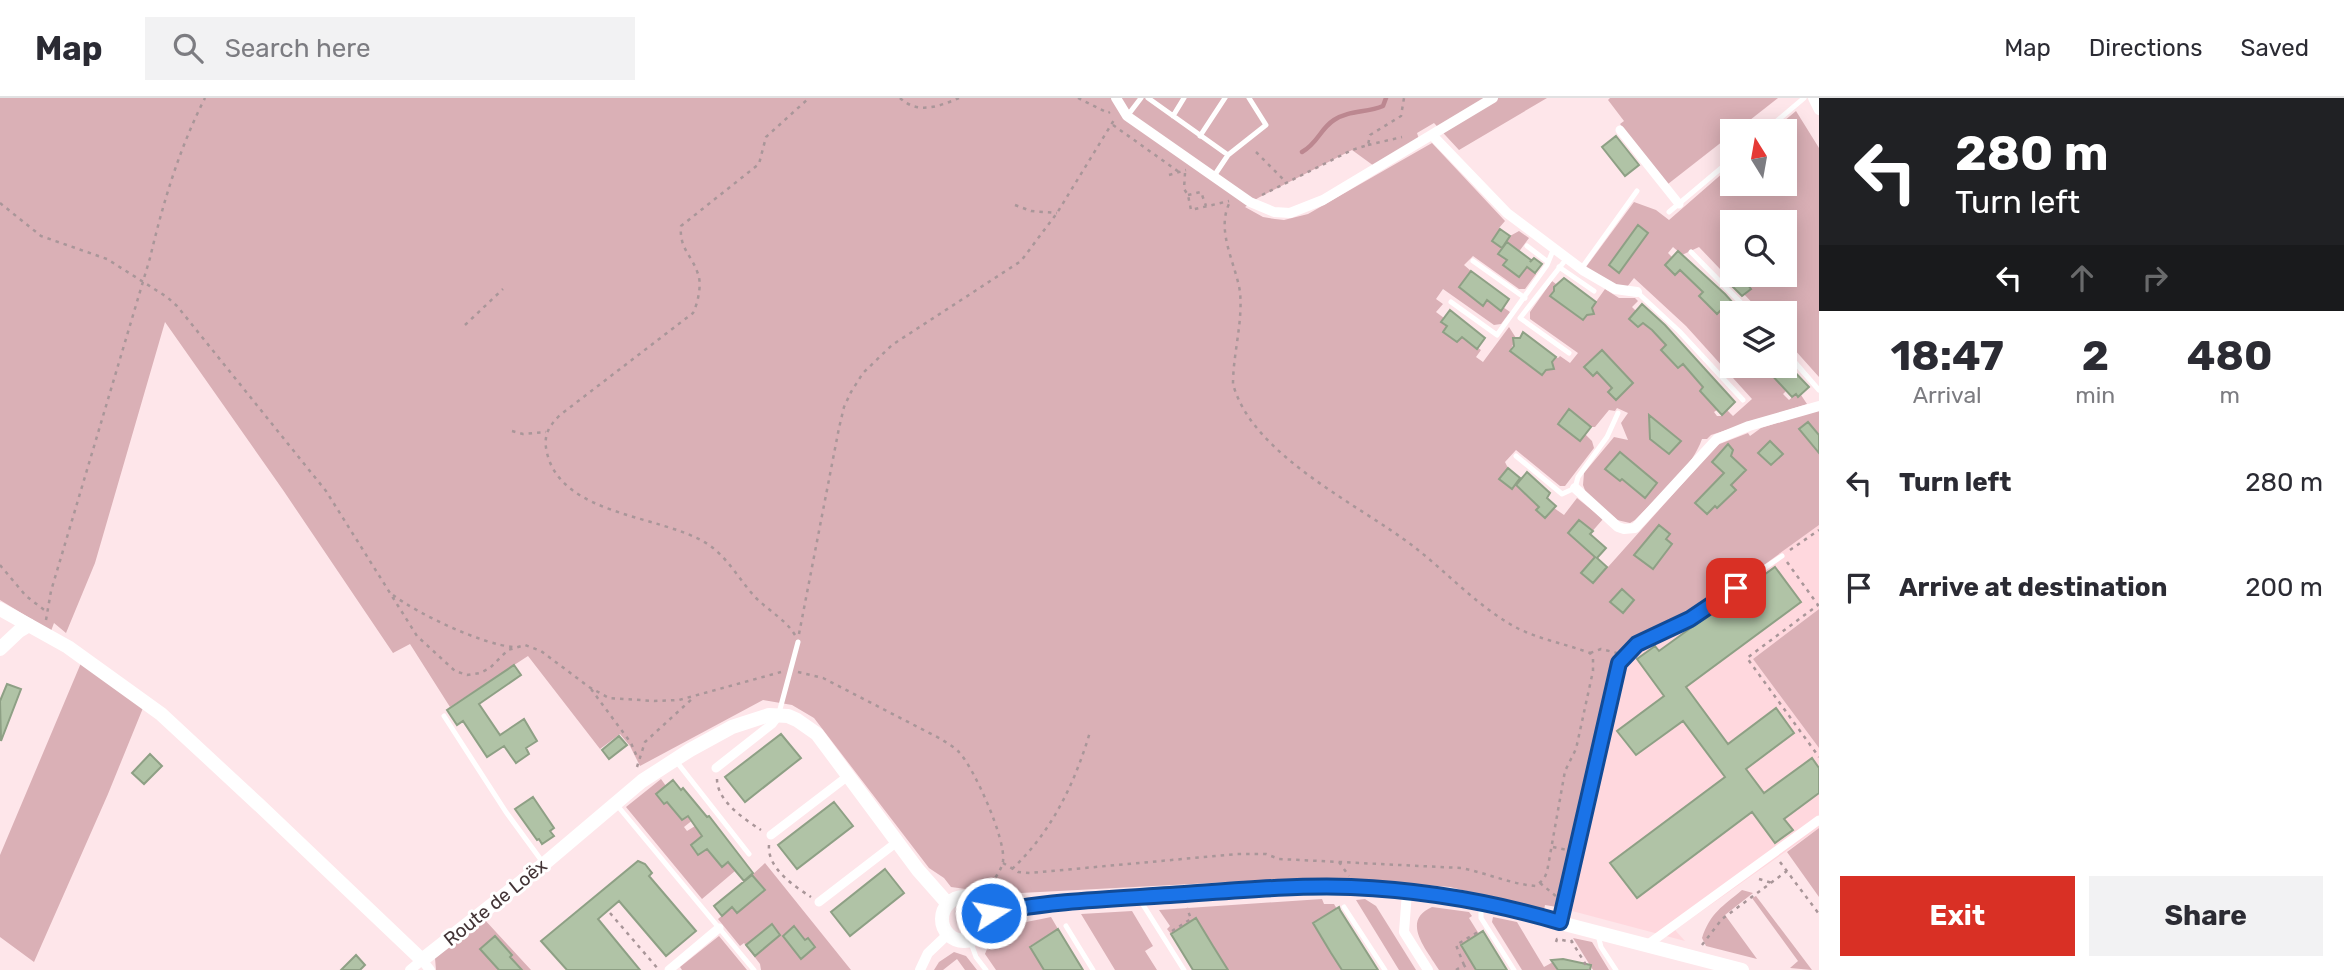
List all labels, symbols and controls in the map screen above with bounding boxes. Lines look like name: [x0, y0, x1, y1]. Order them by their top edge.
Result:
search box: [145, 17, 635, 80]
text: Map: [35, 29, 103, 68]
icon: search: [169, 29, 207, 67]
text: Search here: [225, 33, 370, 64]
text: Map: [2004, 34, 2051, 62]
text: Directions: [2089, 34, 2202, 62]
text: Saved: [2240, 34, 2309, 62]
north arrow: [1720, 119, 1797, 196]
map controls: [1720, 119, 1797, 378]
text: 280 m: [1955, 124, 2109, 182]
icon: left: [1840, 126, 1931, 217]
text: Turn left: [1955, 183, 2080, 221]
button: search: [1720, 210, 1797, 287]
icon: left: [1990, 259, 2028, 297]
icon: ahead: [2063, 259, 2101, 297]
icon: right: [2136, 259, 2174, 297]
button: layers: [1720, 301, 1797, 378]
text: 18:47: [1891, 331, 2004, 381]
text: 2: [2082, 331, 2109, 381]
text: 480: [2187, 331, 2272, 381]
text: Arrival: [1913, 381, 1982, 409]
text: min: [2075, 381, 2115, 409]
text: m: [2219, 381, 2240, 409]
icon: left: [1840, 464, 1878, 502]
text: Turn left: [1899, 467, 2011, 498]
text: 280 m: [2245, 467, 2323, 498]
pin: [1706, 558, 1766, 618]
icon: arrive: [1717, 569, 1755, 607]
icon: arrive: [1840, 569, 1878, 607]
text: Arrive at destination: [1899, 572, 2167, 603]
text: 200 m: [2245, 572, 2323, 603]
street label: Route de Loëx: [439, 854, 552, 951]
position arrow: [954, 876, 1028, 950]
button: Exit: [1840, 876, 2075, 956]
button: Share: [2089, 876, 2323, 956]

